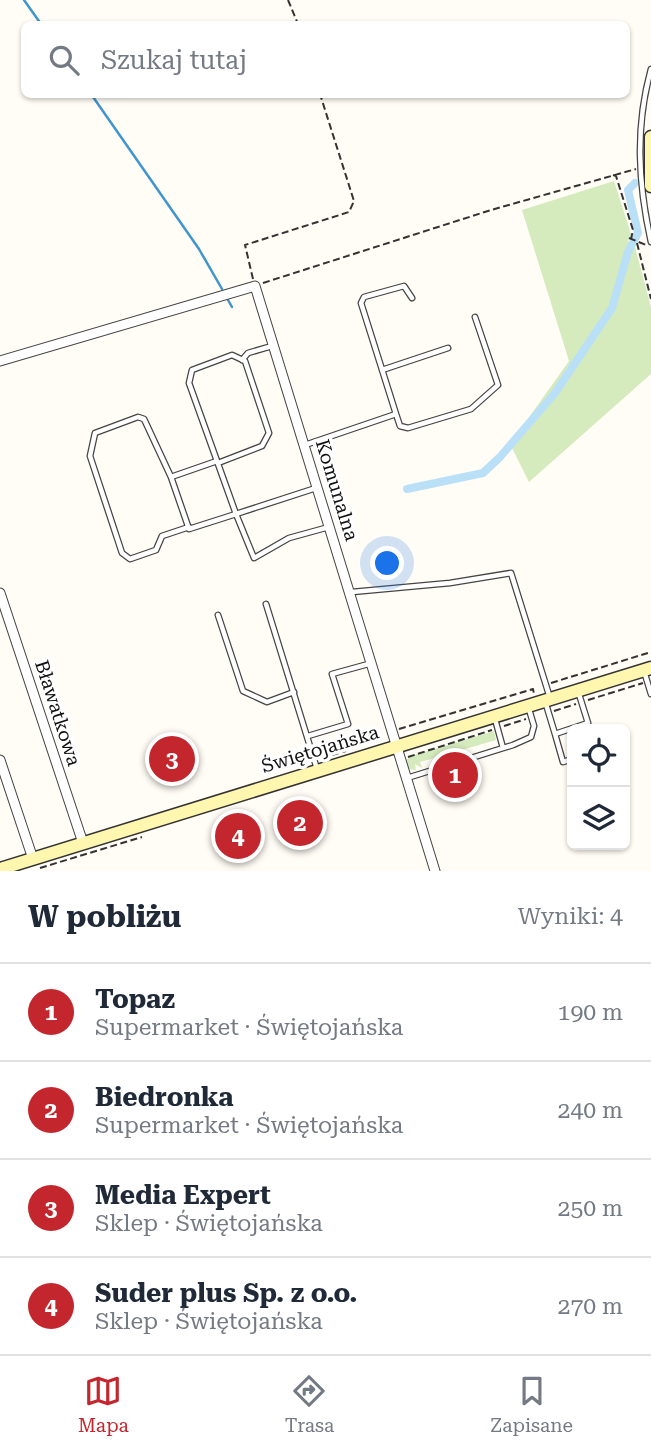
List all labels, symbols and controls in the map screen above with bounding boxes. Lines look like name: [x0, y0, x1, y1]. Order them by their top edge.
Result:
search box: [21, 21, 630, 98]
icon: search: [45, 41, 83, 79]
text: Szukaj tutaj: [101, 45, 247, 75]
street label: Komunalna: [311, 436, 364, 544]
your location: [370, 546, 404, 580]
street label: Bławatkowa: [30, 657, 86, 769]
street label: Świętojańska: [259, 720, 382, 778]
map controls: [567, 724, 630, 850]
button: locate: [567, 724, 630, 787]
pin: 3: [149, 733, 195, 785]
pin: 1: [432, 749, 478, 801]
button: layers: [567, 787, 630, 850]
pin: 2: [277, 797, 323, 849]
pin: 4: [215, 810, 261, 862]
text: W pobliżu: [28, 899, 181, 934]
text: Wyniki: 4: [518, 903, 623, 930]
text: Topaz: [95, 984, 175, 1014]
text: 1: [45, 999, 57, 1026]
text: 190 m: [558, 999, 623, 1026]
text: Supermarket · Świętojańska: [95, 1014, 403, 1041]
text: Biedronka: [95, 1082, 234, 1112]
text: 2: [45, 1097, 57, 1124]
text: 240 m: [558, 1097, 623, 1124]
text: Supermarket · Świętojańska: [95, 1112, 403, 1139]
text: Media Expert: [95, 1180, 271, 1210]
text: 3: [45, 1195, 57, 1222]
text: 250 m: [558, 1195, 623, 1222]
text: Sklep · Świętojańska: [95, 1210, 323, 1237]
text: Suder plus Sp. z o.o.: [95, 1278, 357, 1308]
text: 4: [45, 1293, 57, 1320]
text: 270 m: [558, 1293, 623, 1320]
text: Sklep · Świętojańska: [95, 1308, 323, 1335]
tab: Mapa: [78, 1372, 129, 1437]
tab: Trasa: [285, 1372, 334, 1437]
tab: Zapisane: [490, 1372, 573, 1437]

